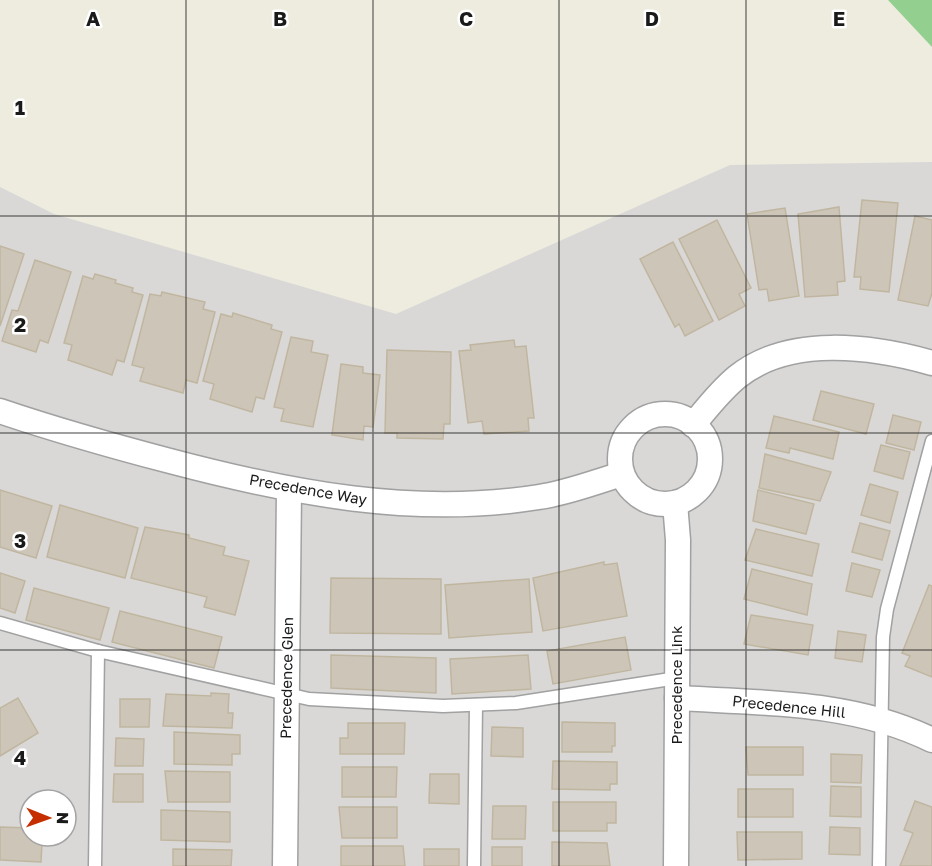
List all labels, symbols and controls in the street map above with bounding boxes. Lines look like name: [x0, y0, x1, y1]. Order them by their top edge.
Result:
text: A: [86, 6, 100, 30]
text: B: [273, 6, 287, 30]
text: C: [459, 6, 473, 30]
text: D: [645, 6, 659, 30]
text: E: [833, 6, 845, 30]
text: 1: [15, 95, 25, 119]
text: 2: [14, 312, 26, 336]
street label: Precedence Way: [248, 470, 369, 508]
text: 3: [14, 528, 26, 552]
street label: Precedence Glen: [276, 617, 296, 739]
street label: Precedence Link: [667, 625, 685, 745]
street label: Precedence Hill: [732, 691, 847, 721]
text: 4: [14, 745, 26, 769]
north arrow: [18, 788, 78, 848]
text: N: [53, 812, 73, 825]

